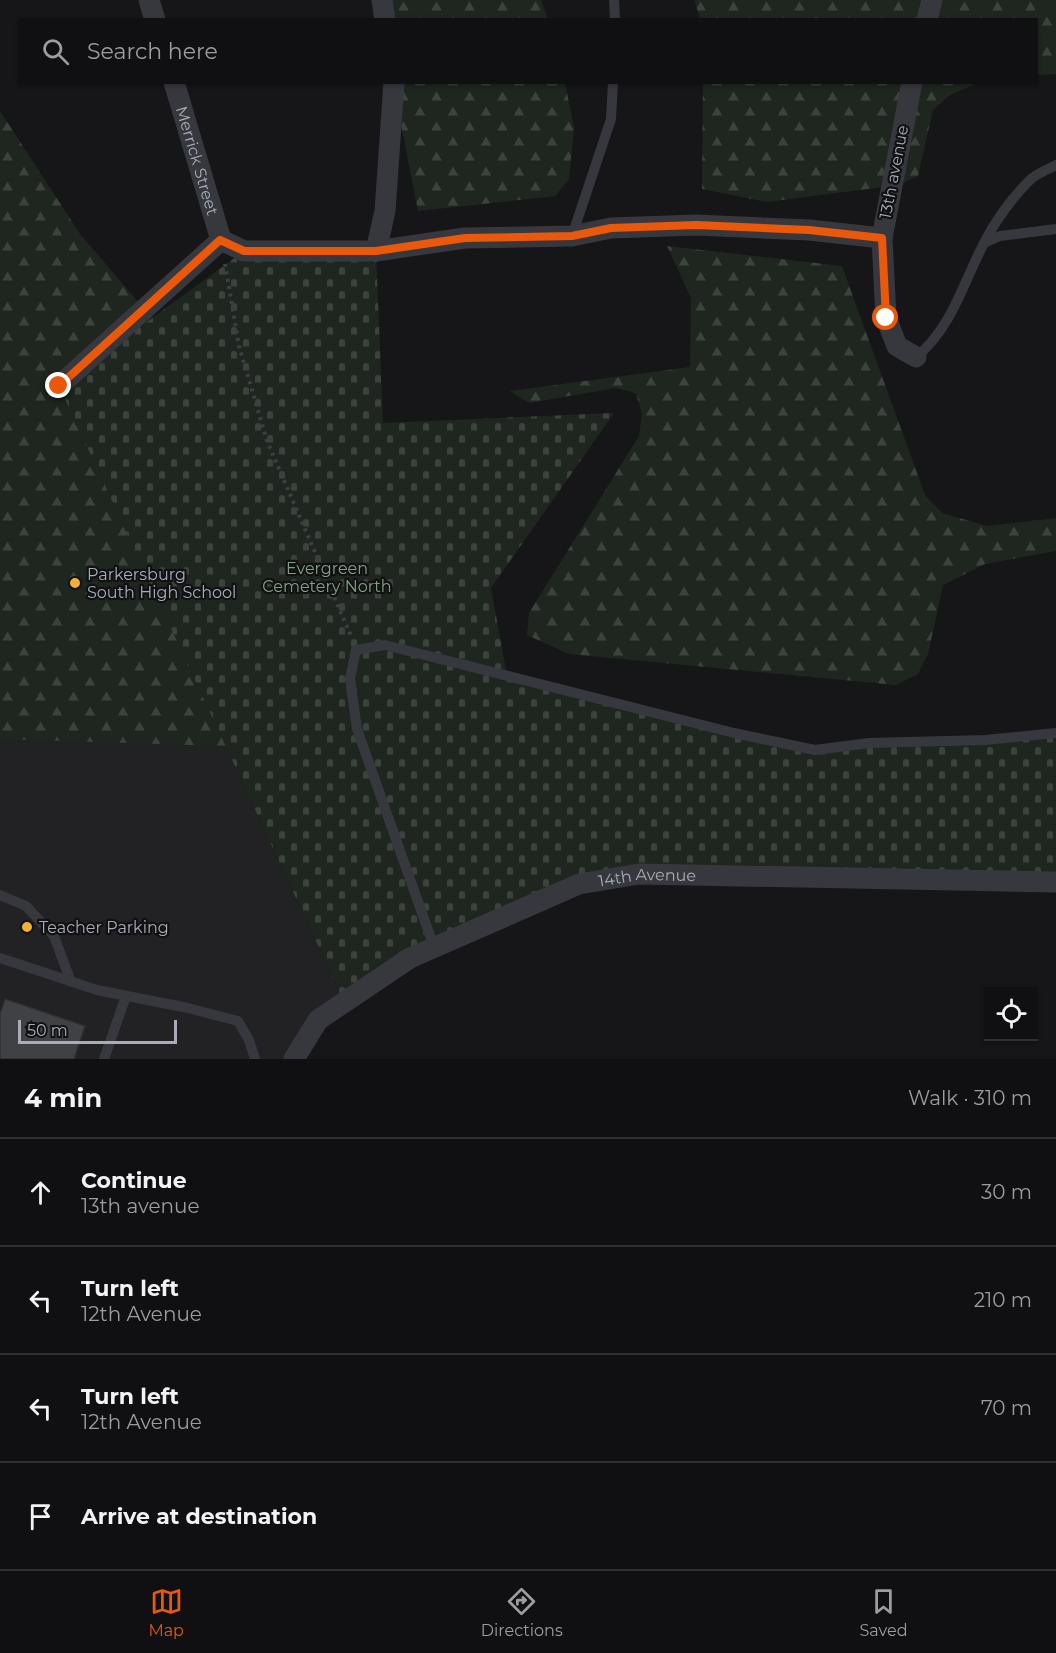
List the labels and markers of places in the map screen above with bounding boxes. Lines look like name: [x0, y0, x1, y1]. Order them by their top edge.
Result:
place label: Parkersburg South High School: [87, 565, 236, 602]
marker: Parkersburg South High School: [68, 576, 82, 590]
place label: Teacher Parking: [39, 918, 169, 937]
marker: Teacher Parking: [20, 920, 34, 934]

